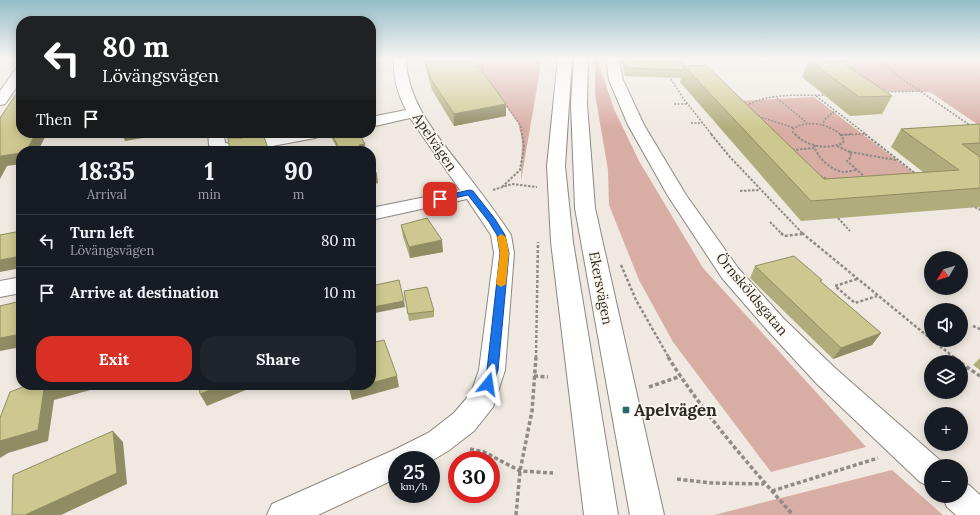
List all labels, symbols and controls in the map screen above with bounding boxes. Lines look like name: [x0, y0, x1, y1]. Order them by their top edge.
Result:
text: 80 m: [102, 29, 169, 65]
icon: left: [36, 32, 88, 84]
text: Lövängsvägen: [102, 64, 219, 87]
icon: arrive: [80, 108, 102, 130]
street label: Apelvägen: [408, 109, 461, 175]
text: Then: [36, 110, 72, 129]
text: 18:35: [79, 156, 135, 187]
text: 1: [204, 156, 214, 187]
text: 90: [284, 156, 313, 187]
pin: [423, 182, 457, 216]
text: Arrival: [87, 186, 127, 203]
text: min: [198, 186, 221, 203]
text: m: [293, 186, 304, 203]
icon: arrive: [429, 188, 451, 210]
text: Turn left: [70, 223, 134, 242]
icon: left: [36, 230, 58, 252]
text: 80 m: [321, 231, 356, 250]
text: Lövängsvägen: [70, 242, 155, 259]
street label: Örnsköldsgatan: [712, 249, 792, 339]
street label: Ekersvägen: [585, 250, 617, 327]
north arrow: [924, 251, 968, 295]
map controls: [924, 251, 968, 503]
icon: arrive: [36, 282, 58, 304]
text: Arrive at destination: [70, 283, 219, 302]
text: 10 m: [324, 283, 356, 302]
button: sound: [924, 303, 968, 347]
button: Exit: [36, 336, 192, 382]
button: Share: [200, 336, 356, 382]
button: layers: [924, 355, 968, 399]
position arrow: [467, 363, 509, 405]
place label: Apelvägen: [634, 399, 717, 421]
marker: Apelvägen: [621, 405, 631, 415]
button: +: [924, 407, 968, 451]
speed limit sign: 30: [448, 451, 500, 503]
text: 25: [403, 459, 425, 484]
button: −: [924, 459, 968, 503]
text: km/h: [400, 480, 428, 493]

